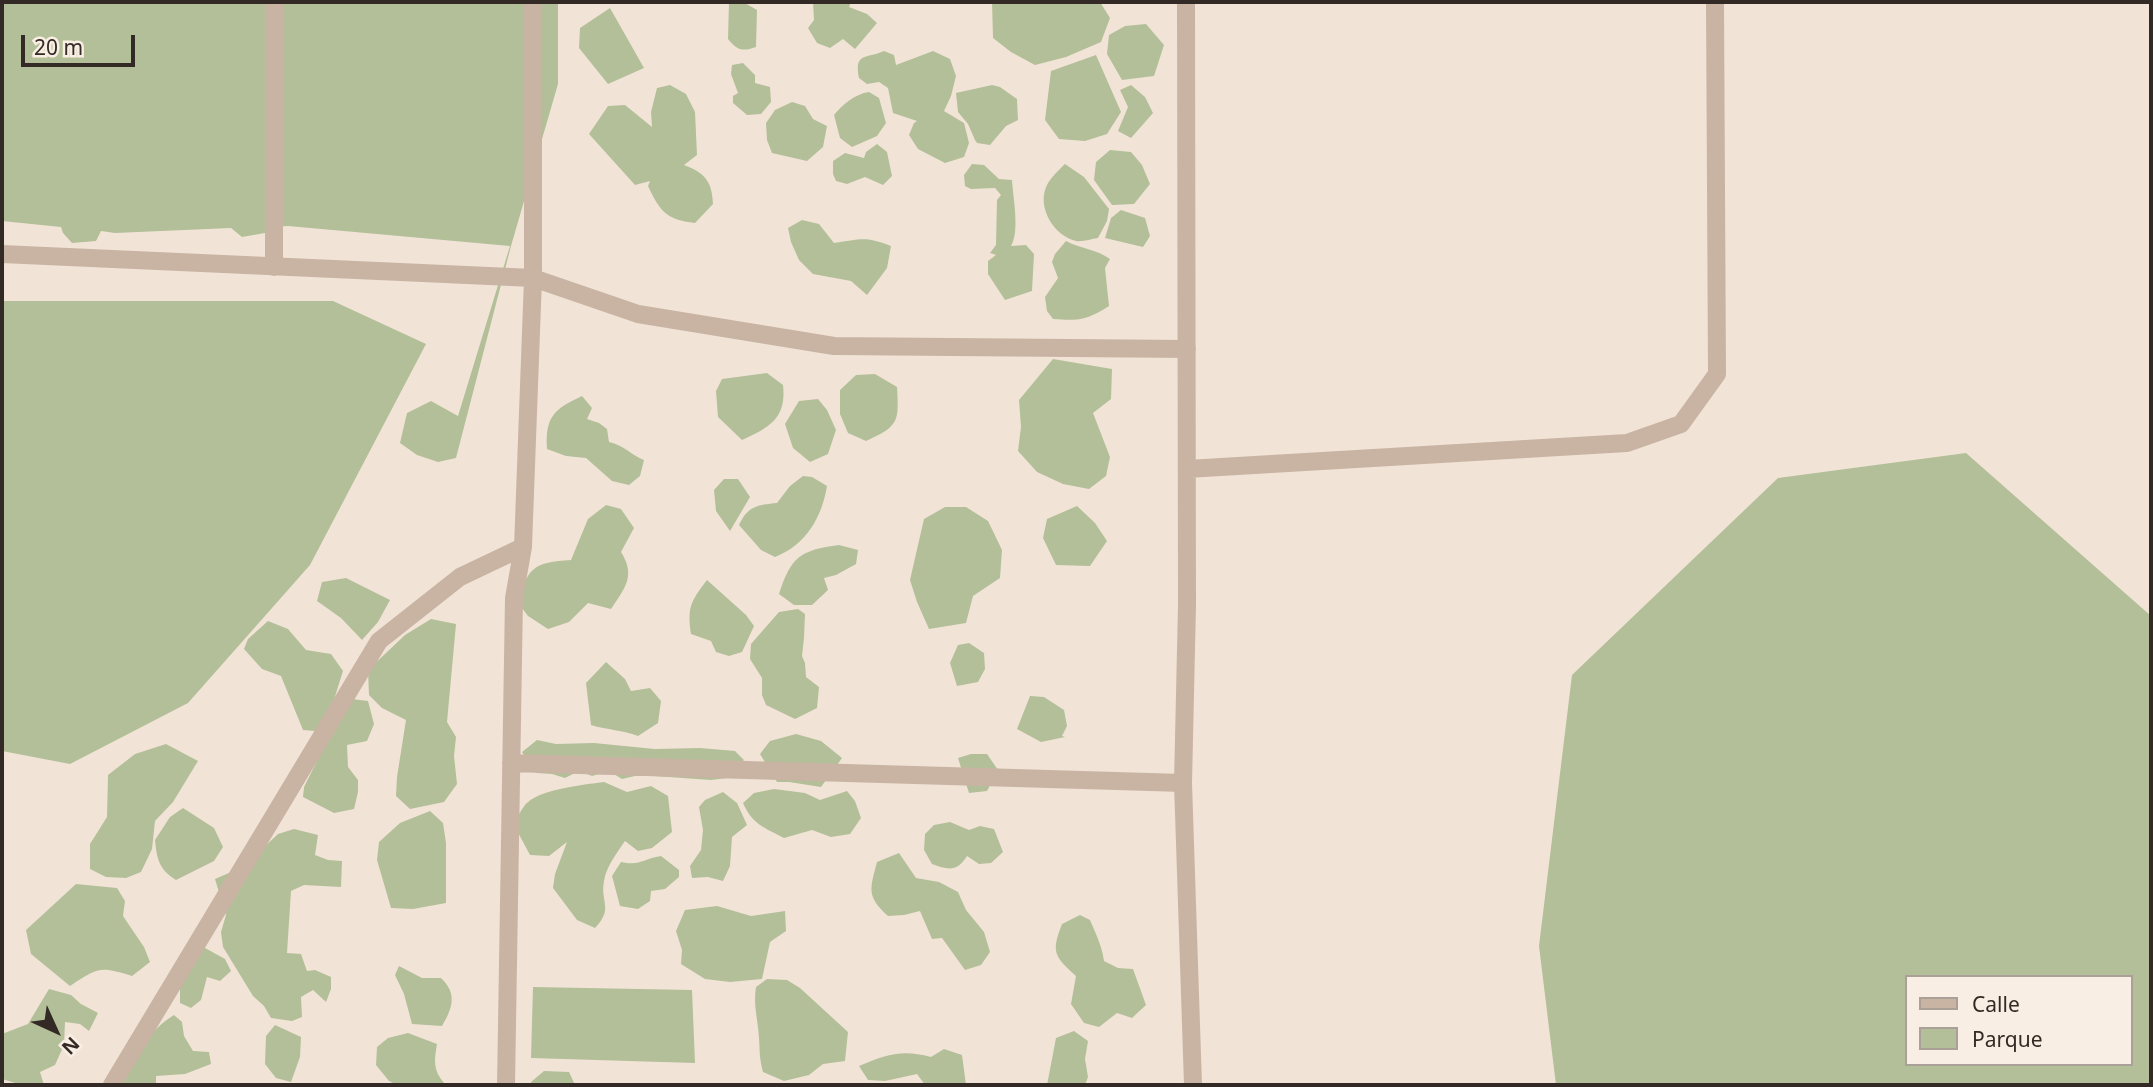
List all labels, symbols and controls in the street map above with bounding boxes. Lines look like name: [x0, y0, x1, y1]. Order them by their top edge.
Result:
scale bar: [24, 21, 138, 65]
text: 20 m: [34, 33, 83, 61]
legend: [1904, 975, 2132, 1066]
text: Calle: [1972, 990, 2020, 1018]
north arrow: [21, 996, 91, 1066]
text: Parque: [1972, 1025, 2042, 1053]
text: N: [56, 1031, 86, 1060]

